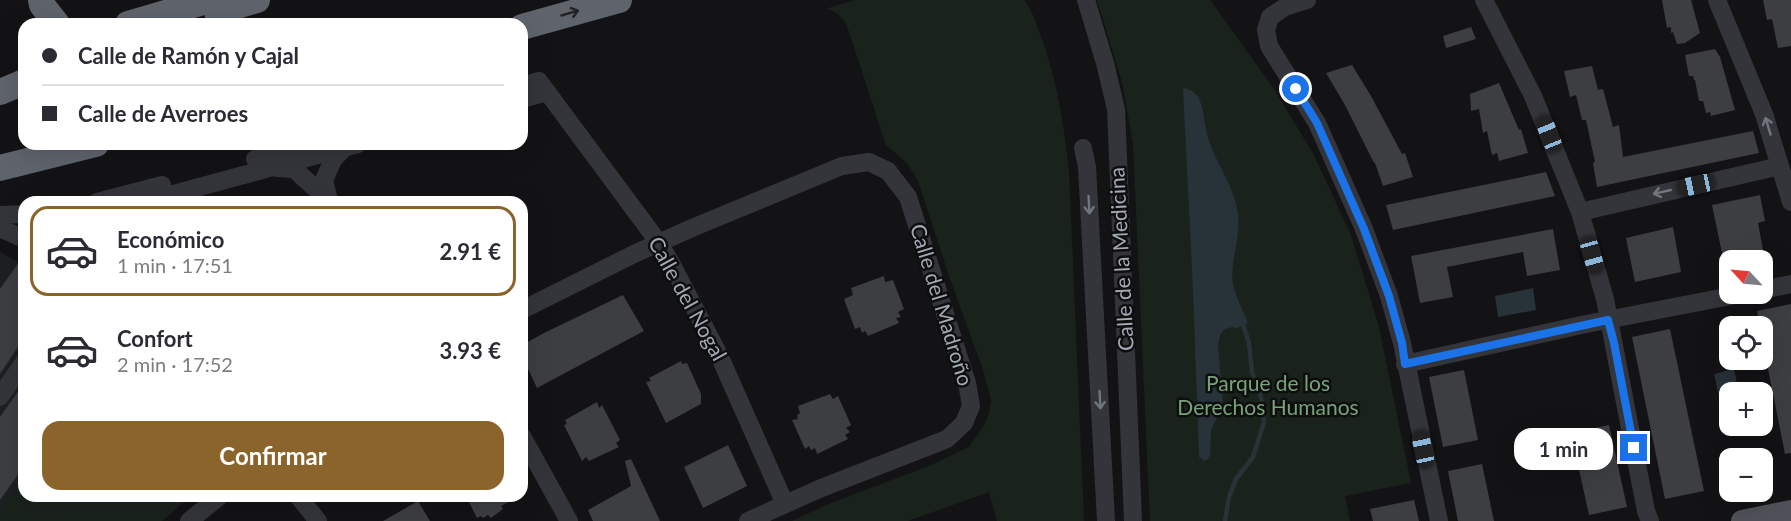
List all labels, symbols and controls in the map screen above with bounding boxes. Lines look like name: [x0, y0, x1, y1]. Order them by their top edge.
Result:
one-way arrow: [561, 7, 580, 19]
text: Calle de Ramón y Cajal: [78, 42, 299, 69]
route start: [1282, 75, 1309, 102]
text: Calle de Averroes: [78, 100, 248, 127]
car: [1534, 114, 1564, 154]
one-way arrow: [1762, 117, 1773, 136]
street label: Calle de la Medicina: [1103, 166, 1138, 352]
car: [1677, 172, 1715, 198]
one-way arrow: [1653, 187, 1672, 199]
one-way arrow: [1084, 195, 1095, 215]
street label: Calle del Madroño: [906, 221, 979, 389]
icon: car: [45, 224, 99, 278]
text: Económico: [117, 226, 224, 253]
street label: Calle del Nogal: [644, 232, 733, 365]
car: [1578, 235, 1606, 275]
text: 2.91 €: [439, 238, 501, 265]
north arrow: [1719, 250, 1773, 304]
map controls: [1719, 250, 1773, 502]
text: 1 min · 17:51: [117, 253, 233, 277]
button: locate: [1719, 316, 1773, 370]
icon: car: [45, 323, 99, 377]
text: Confort: [117, 325, 193, 352]
text: 3.93 €: [439, 337, 501, 364]
text: 2 min · 17:52: [117, 352, 233, 376]
park label: Parque de los Derechos Humanos: [1177, 370, 1359, 419]
button: +: [1719, 382, 1773, 436]
one-way arrow: [1094, 390, 1105, 410]
button: Confirmar: [42, 421, 504, 490]
callout: 1 min: [1514, 427, 1613, 469]
car: [1410, 430, 1436, 468]
route end: [1620, 434, 1647, 461]
text: 1 min: [1539, 437, 1588, 461]
button: −: [1719, 448, 1773, 502]

